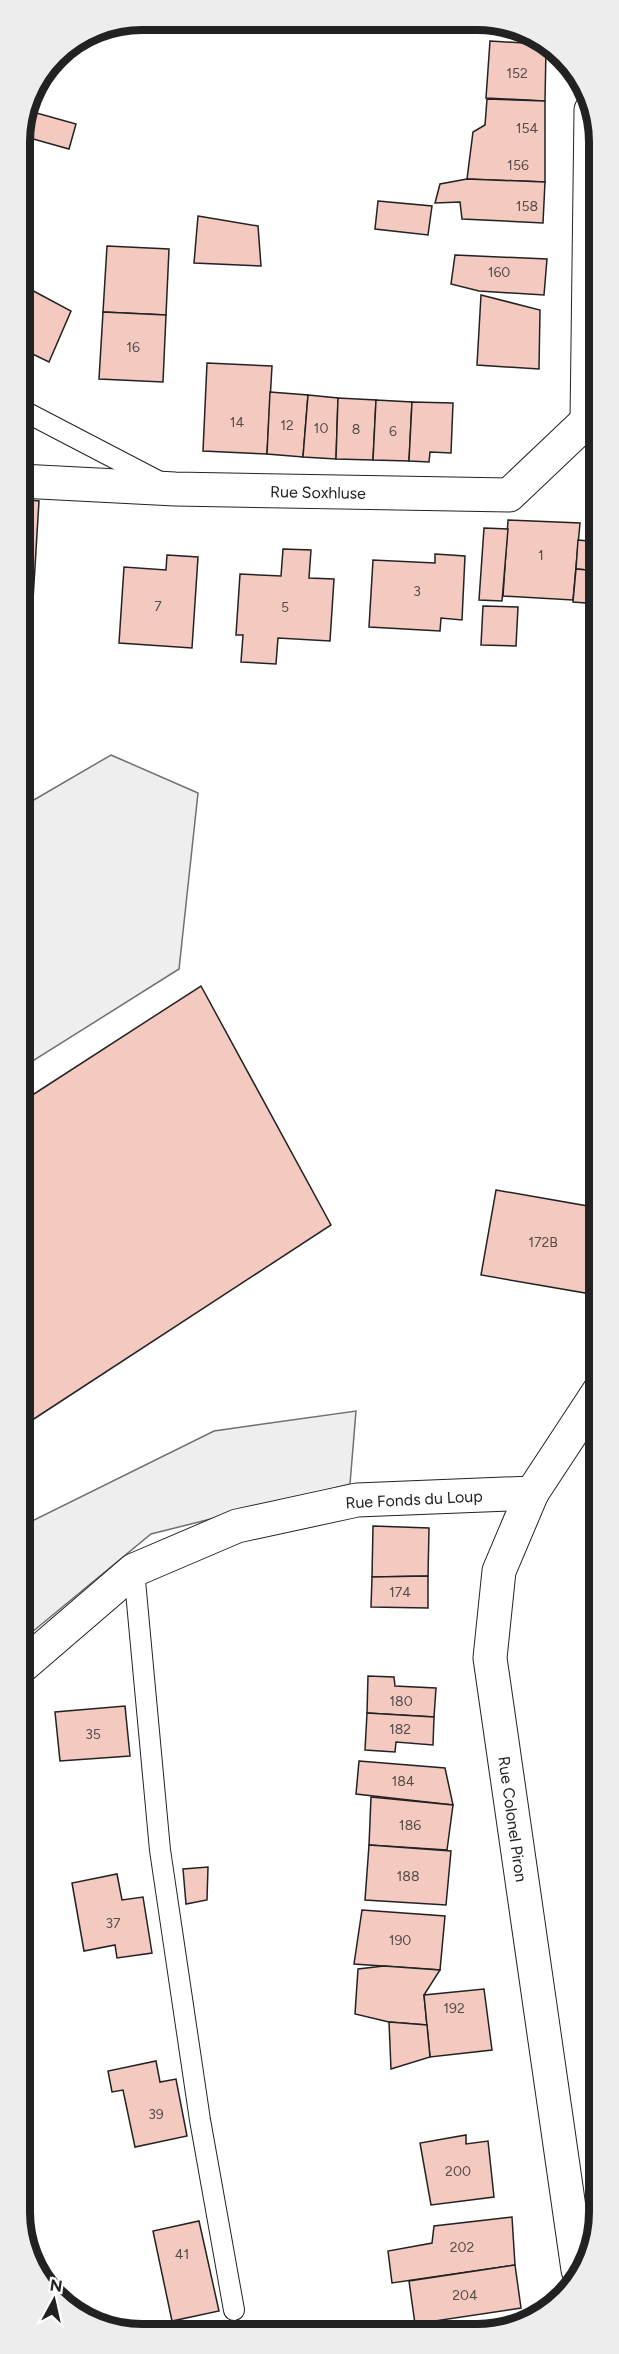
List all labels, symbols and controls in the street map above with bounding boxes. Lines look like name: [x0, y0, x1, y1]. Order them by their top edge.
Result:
house number: 152: [506, 65, 528, 82]
house number: 154: [516, 120, 539, 137]
house number: 156: [507, 157, 529, 174]
house number: 158: [516, 198, 538, 215]
house number: 160: [488, 264, 510, 281]
house number: 16: [126, 339, 140, 356]
house number: 14: [230, 414, 245, 431]
house number: 12: [280, 417, 294, 434]
house number: 10: [314, 420, 328, 437]
house number: 8: [352, 421, 360, 438]
house number: 6: [389, 423, 397, 440]
street label: Rue Soxhluse: [270, 482, 366, 503]
house number: 1: [538, 547, 544, 564]
house number: 3: [413, 583, 421, 600]
house number: 7: [154, 598, 162, 615]
house number: 5: [281, 599, 289, 616]
house number: 172B: [528, 1234, 558, 1251]
street label: Rue Fonds du Loup: [345, 1486, 483, 1513]
house number: 174: [389, 1584, 411, 1601]
house number: 180: [389, 1693, 413, 1710]
house number: 182: [389, 1721, 411, 1738]
house number: 35: [85, 1726, 101, 1743]
street label: Rue Colonel Piron: [494, 1755, 531, 1883]
house number: 184: [391, 1773, 415, 1790]
house number: 186: [399, 1817, 421, 1834]
house number: 188: [397, 1868, 419, 1885]
house number: 37: [105, 1915, 121, 1932]
house number: 190: [389, 1932, 411, 1949]
house number: 192: [443, 2000, 465, 2017]
house number: 39: [148, 2106, 164, 2123]
house number: 200: [445, 2163, 471, 2180]
house number: 202: [450, 2239, 474, 2256]
house number: 41: [175, 2246, 189, 2263]
north arrow: [24, 2270, 84, 2330]
text: N: [49, 2275, 63, 2296]
house number: 204: [452, 2287, 478, 2304]

